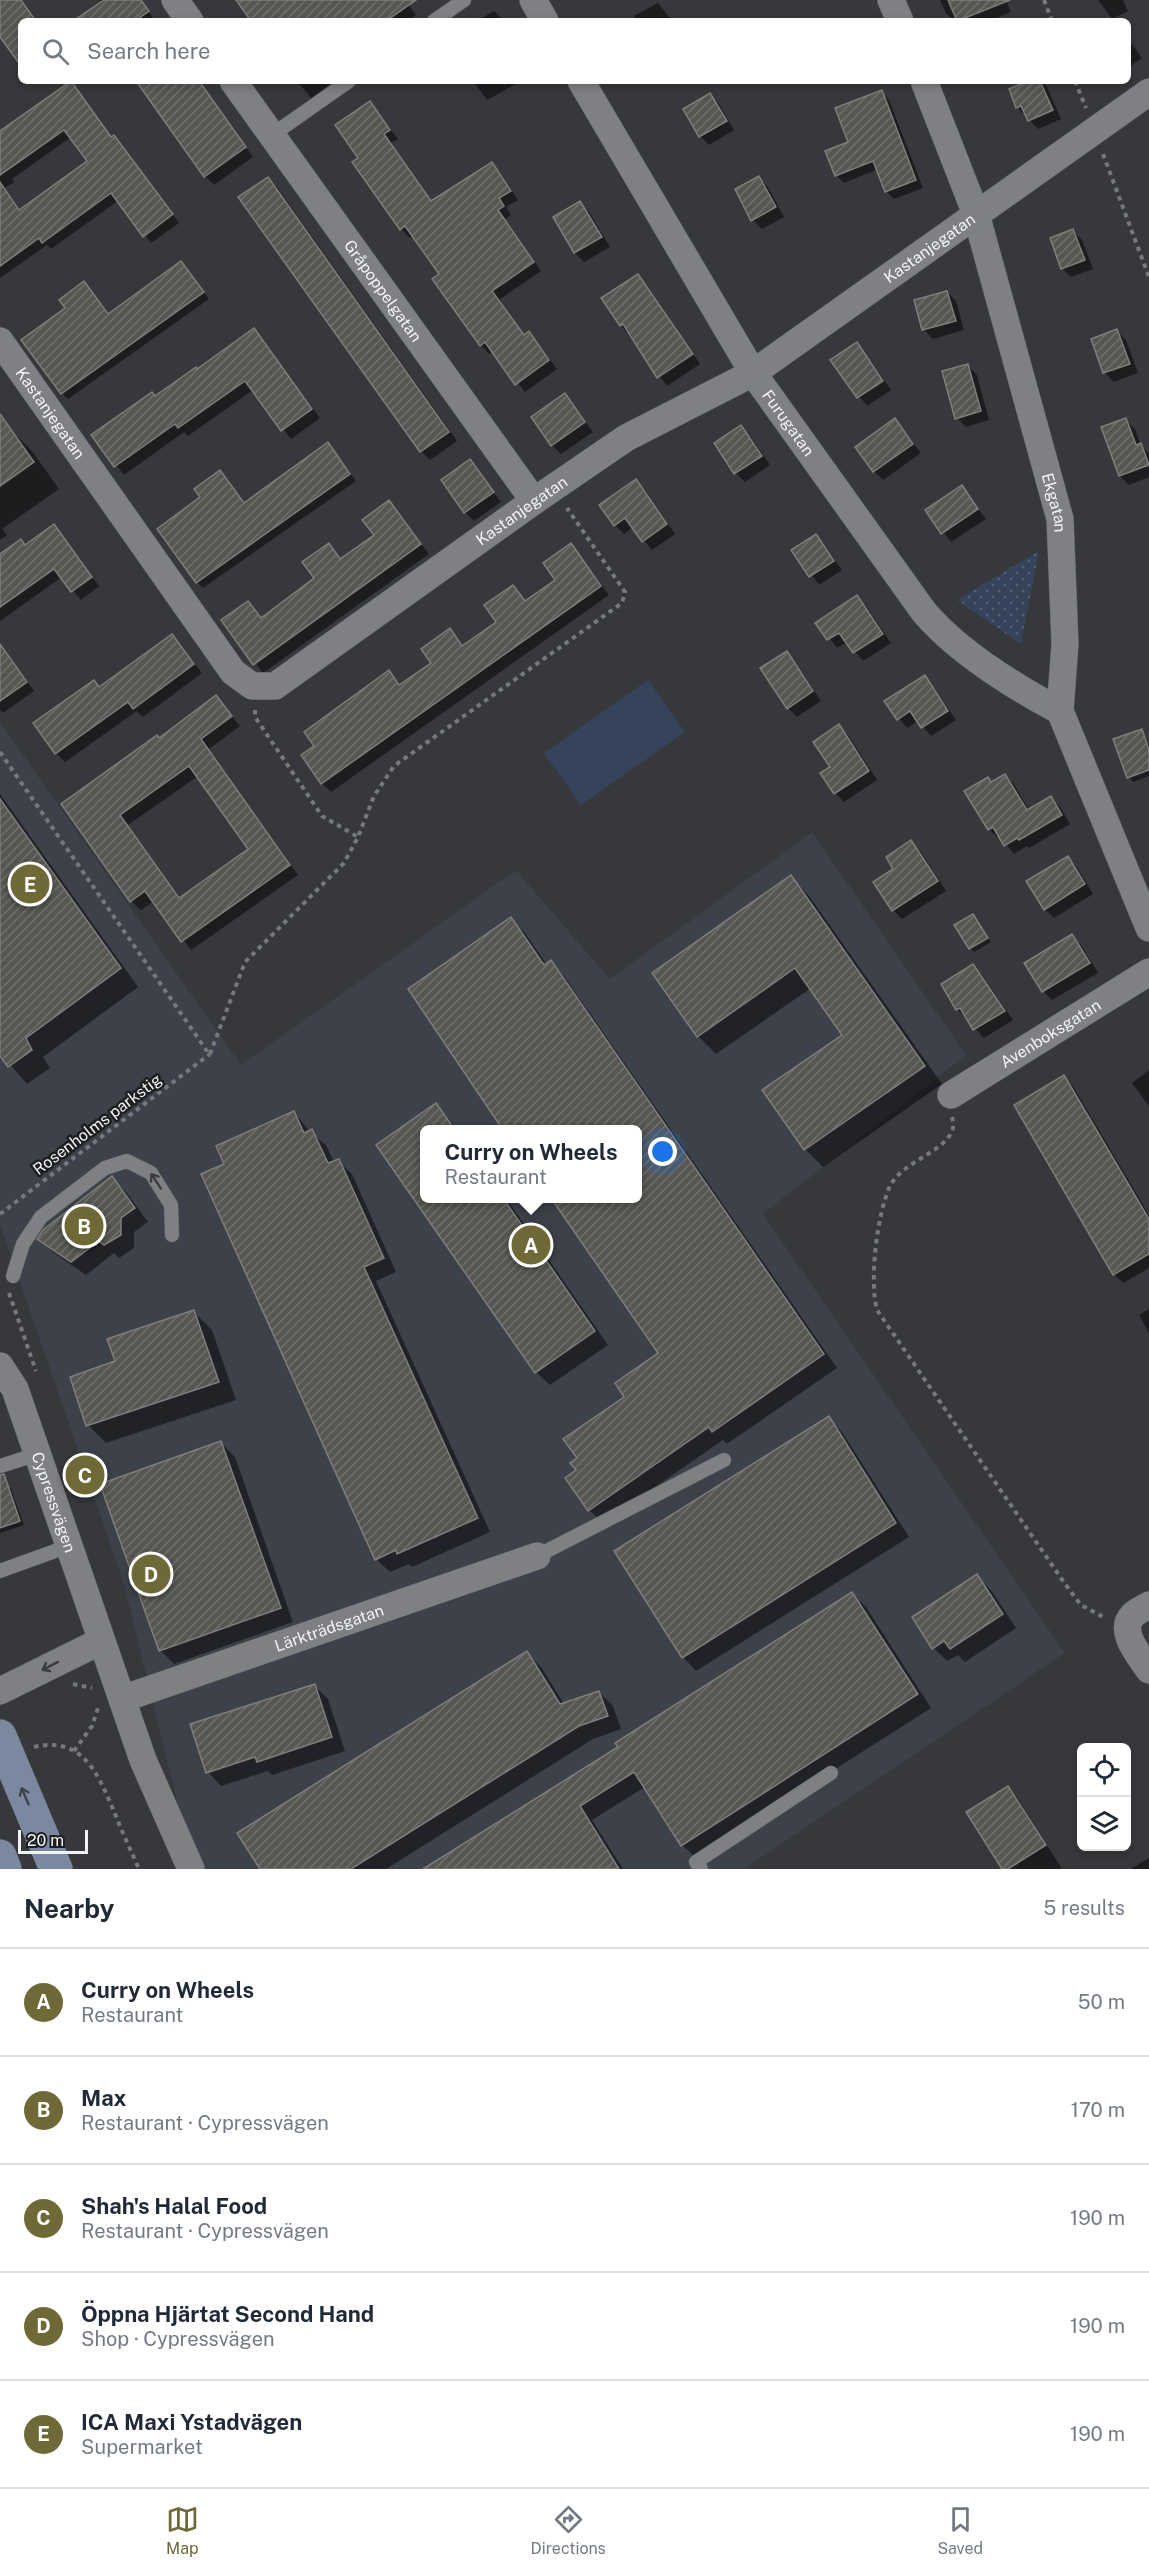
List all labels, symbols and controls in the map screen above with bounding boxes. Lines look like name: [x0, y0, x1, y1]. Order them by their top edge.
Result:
search box: [18, 18, 1131, 84]
icon: search: [39, 35, 72, 68]
text: Search here: [87, 38, 211, 64]
street label: Kastanjegatan: [880, 209, 979, 287]
street label: Gråpoppelgatan: [340, 236, 426, 346]
street label: Kastanjegatan: [12, 364, 89, 463]
street label: Furugatan: [758, 386, 818, 460]
street label: Ekgatan: [1038, 471, 1070, 533]
street label: Kastanjegatan: [472, 472, 571, 549]
pin: E: [10, 862, 50, 906]
street label: Avenboksgatan: [997, 995, 1104, 1072]
street label: Rosenholms parkstig: [29, 1070, 165, 1179]
popup: [420, 1125, 642, 1203]
your location: [648, 1137, 677, 1166]
text: Curry on Wheels: [444, 1139, 618, 1165]
text: Restaurant: [444, 1165, 547, 1189]
one-way arrow: [149, 1173, 162, 1190]
pin: B: [64, 1204, 104, 1248]
pin: A: [512, 1222, 550, 1268]
street label: Cypressvägen: [27, 1449, 80, 1555]
pin: C: [66, 1452, 104, 1498]
pin: D: [132, 1552, 170, 1596]
street label: Lärkträdsgatan: [272, 1601, 386, 1656]
one-way arrow: [42, 1660, 60, 1672]
map controls: [1077, 1743, 1131, 1851]
button: locate: [1077, 1743, 1131, 1797]
one-way arrow: [19, 1787, 30, 1805]
button: layers: [1077, 1797, 1131, 1851]
scale bar: [18, 1827, 88, 1854]
text: 20 m: [27, 1831, 64, 1850]
text: Nearby: [24, 1893, 114, 1924]
text: 5 results: [1043, 1896, 1125, 1920]
text: Curry on Wheels: [81, 1977, 254, 2003]
text: A: [36, 1990, 51, 2014]
text: 50 m: [1078, 1990, 1125, 2014]
text: Restaurant: [81, 2003, 183, 2027]
text: Max: [81, 2085, 126, 2111]
text: B: [37, 2098, 50, 2122]
text: 170 m: [1071, 2098, 1125, 2122]
text: Restaurant · Cypressvägen: [81, 2111, 329, 2135]
text: Shah's Halal Food: [81, 2193, 267, 2219]
text: C: [36, 2206, 51, 2230]
text: 190 m: [1070, 2206, 1125, 2230]
text: Restaurant · Cypressvägen: [81, 2219, 329, 2243]
text: Öppna Hjärtat Second Hand: [81, 2301, 374, 2327]
text: D: [36, 2314, 51, 2338]
text: 190 m: [1070, 2314, 1125, 2338]
text: Shop · Cypressvägen: [81, 2327, 275, 2351]
text: ICA Maxi Ystadvägen: [81, 2409, 302, 2435]
text: E: [37, 2422, 50, 2446]
text: 190 m: [1070, 2422, 1125, 2446]
text: Supermarket: [81, 2435, 203, 2459]
tab: Map: [166, 2503, 199, 2558]
tab: Directions: [531, 2503, 606, 2558]
tab: Saved: [937, 2503, 983, 2558]

